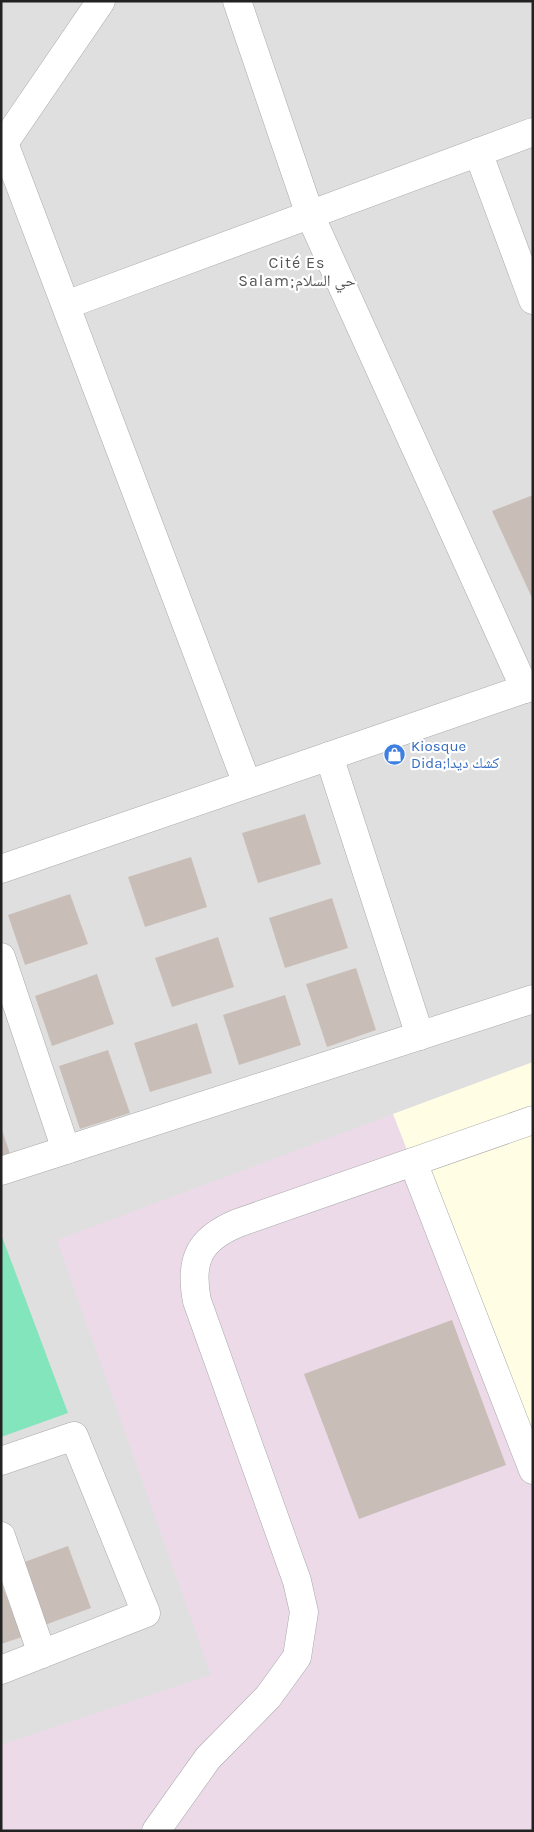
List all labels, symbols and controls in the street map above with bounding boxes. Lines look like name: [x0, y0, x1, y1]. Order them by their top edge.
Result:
district label: Cité Es Salam;حي السلام: [238, 253, 356, 293]
place label: Kiosque Dida;كشك ديدا: [411, 737, 499, 772]
shop icon: Kiosque Dida;كشك ديدا: [383, 743, 407, 767]

